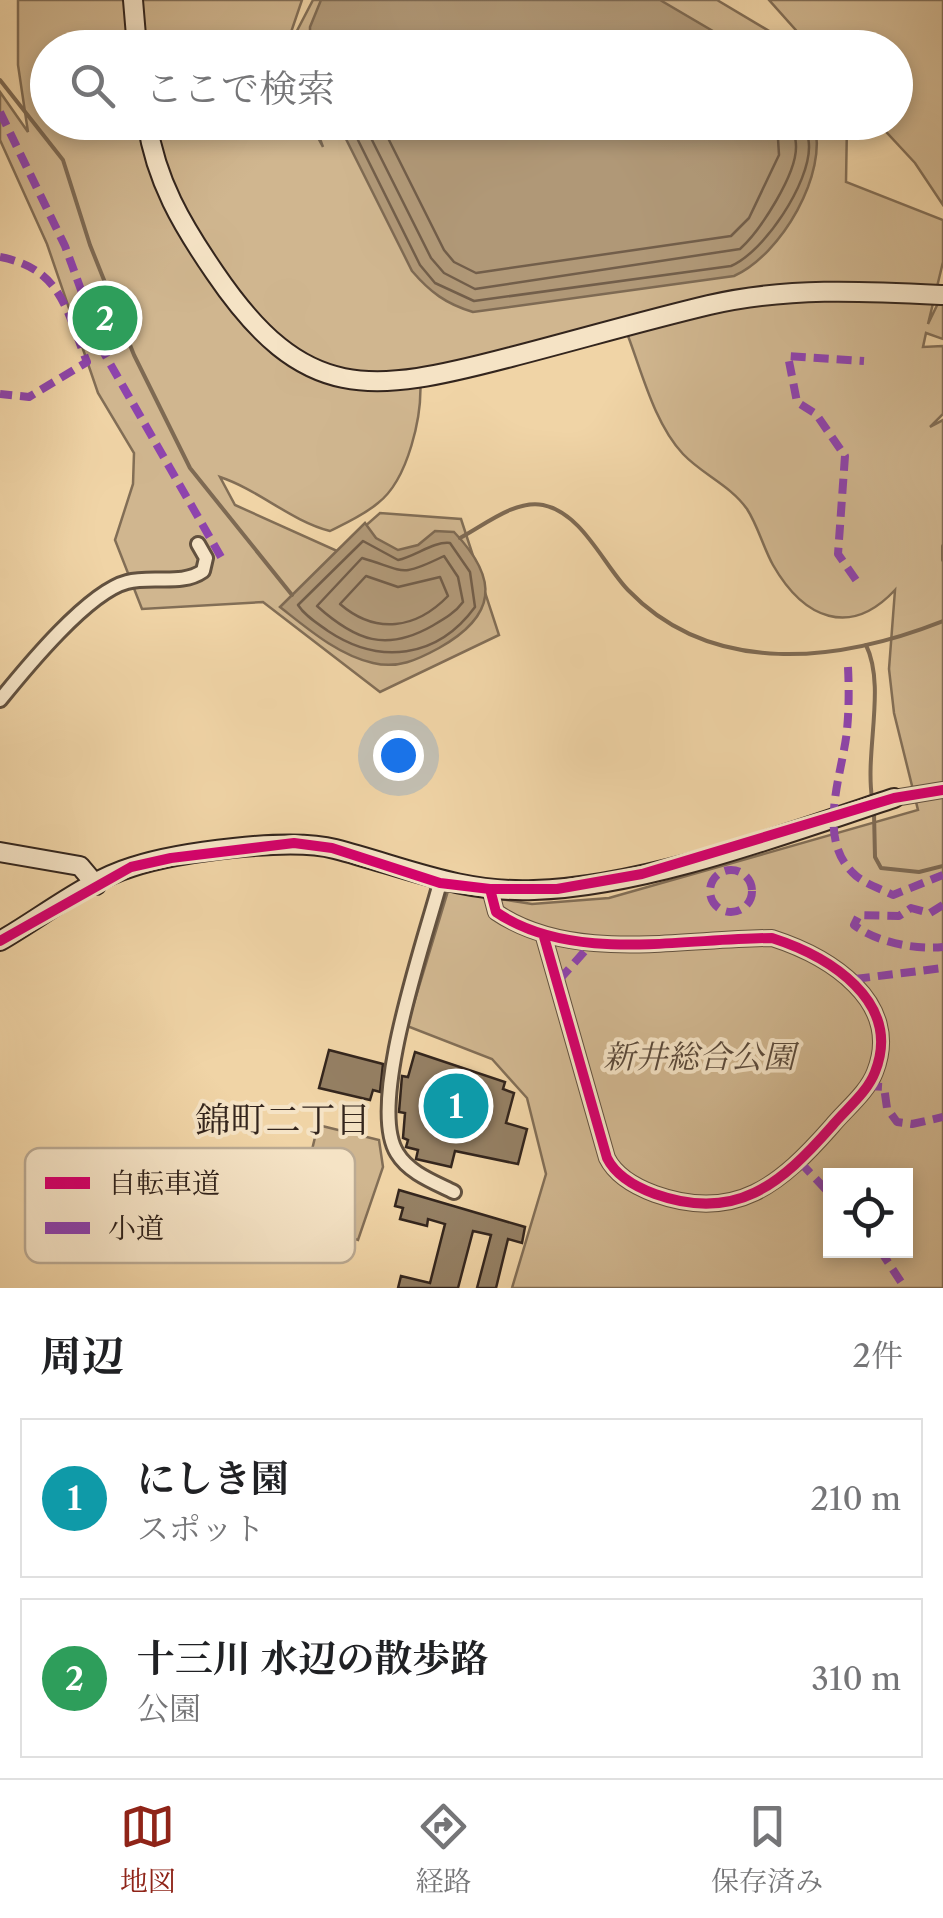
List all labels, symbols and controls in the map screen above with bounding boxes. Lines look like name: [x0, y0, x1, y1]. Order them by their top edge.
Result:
search box: [30, 30, 913, 140]
icon: search: [65, 58, 120, 113]
text: ここで検索: [145, 65, 335, 112]
pin: 2: [72, 280, 138, 356]
your location: [373, 730, 424, 781]
park label: 新井総合公園: [603, 1037, 800, 1076]
pin: 1: [424, 1068, 488, 1144]
district label: 錦町二丁目: [195, 1098, 371, 1141]
legend: [25, 1148, 355, 1263]
text: 自転車道: [108, 1166, 220, 1200]
map controls: [823, 1168, 913, 1258]
button: locate: [823, 1168, 913, 1258]
text: 小道: [108, 1211, 164, 1245]
text: 周辺: [40, 1330, 124, 1382]
text: 2件: [853, 1336, 903, 1375]
text: にしき園: [137, 1455, 289, 1502]
text: 1: [67, 1479, 82, 1518]
text: 210 m: [811, 1479, 901, 1518]
text: スポット: [137, 1509, 265, 1548]
text: 十三川 水辺の散歩路: [137, 1635, 489, 1682]
text: 2: [65, 1659, 84, 1698]
text: 310 m: [811, 1659, 901, 1698]
text: 公園: [137, 1689, 201, 1728]
tab: 地図: [120, 1799, 176, 1899]
tab: 経路: [415, 1799, 471, 1899]
tab: 保存済み: [711, 1799, 823, 1899]

